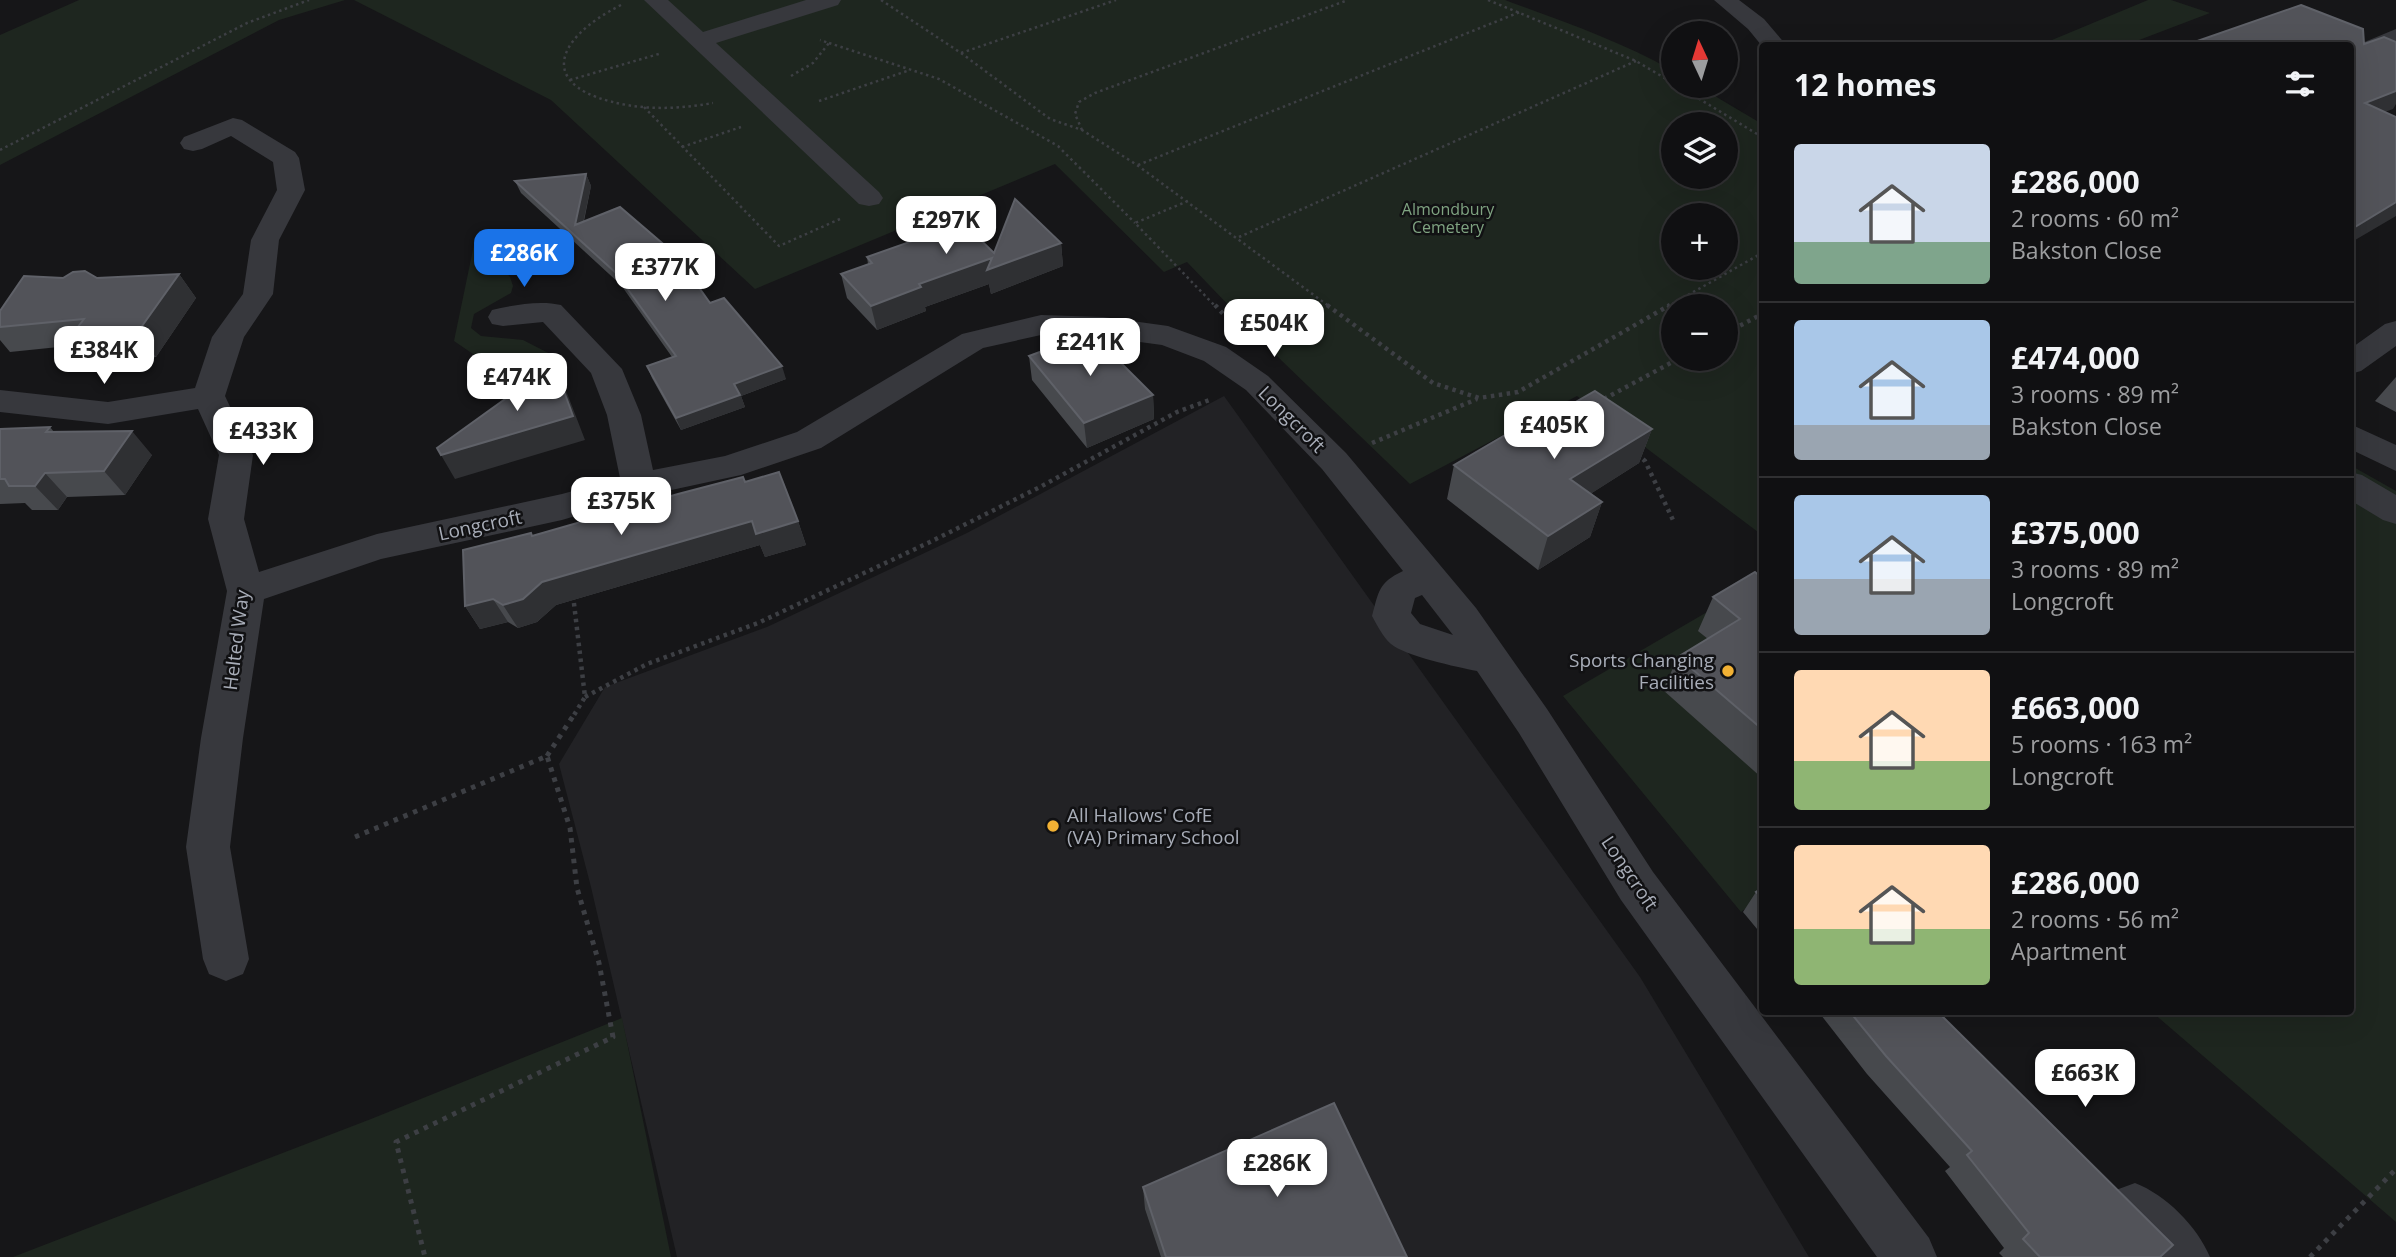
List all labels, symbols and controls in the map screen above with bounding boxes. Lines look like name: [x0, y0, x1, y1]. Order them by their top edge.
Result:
north arrow: [1661, 21, 1738, 98]
map controls: [1661, 21, 1738, 371]
text: 12 homes: [1794, 64, 1937, 105]
icon: filters: [2281, 65, 2319, 103]
button: layers: [1661, 112, 1738, 189]
text: £286,000: [2011, 161, 2140, 202]
icon: home: [1850, 172, 1934, 256]
pin: £297K: [897, 196, 995, 256]
park label: Almondbury Cemetery: [1402, 198, 1495, 238]
text: 2 rooms · 60 m²: [2011, 202, 2179, 234]
text: £297K: [912, 203, 980, 235]
button: +: [1661, 203, 1738, 280]
pin: £286K: [475, 230, 573, 289]
text: Bakston Close: [2011, 234, 2162, 266]
text: £286K: [490, 236, 558, 268]
pin: £377K: [616, 244, 714, 303]
text: £377K: [631, 250, 699, 282]
button: −: [1661, 294, 1738, 371]
pin: £504K: [1225, 300, 1323, 359]
text: £504K: [1240, 306, 1308, 338]
pin: £241K: [1041, 318, 1139, 378]
text: £241K: [1056, 325, 1124, 357]
pin: £384K: [55, 326, 153, 386]
text: £384K: [70, 333, 138, 365]
text: £474,000: [2011, 337, 2140, 378]
icon: home: [1850, 348, 1934, 432]
pin: £474K: [468, 354, 566, 413]
text: £474K: [483, 360, 551, 392]
text: 3 rooms · 89 m²: [2011, 378, 2179, 410]
street label: Longcroft: [1253, 380, 1331, 458]
pin: £405K: [1505, 402, 1603, 461]
pin: £433K: [214, 407, 312, 467]
text: £405K: [1520, 408, 1588, 440]
text: Bakston Close: [2011, 410, 2162, 442]
text: £433K: [229, 414, 297, 446]
pin: £375K: [572, 477, 670, 537]
text: £375K: [587, 484, 655, 516]
street label: Longcroft: [436, 503, 524, 547]
text: £375,000: [2011, 512, 2140, 553]
icon: home: [1850, 523, 1934, 607]
text: 3 rooms · 89 m²: [2011, 553, 2179, 585]
text: Longcroft: [2011, 585, 2114, 617]
street label: Helted Way: [217, 588, 255, 692]
place label: Sports Changing Facilities: [1569, 647, 1714, 695]
marker: Sports Changing Facilities: [1720, 663, 1736, 679]
text: £663,000: [2011, 687, 2140, 728]
icon: home: [1850, 698, 1934, 782]
text: 5 rooms · 163 m²: [2011, 728, 2192, 760]
text: Longcroft: [2011, 760, 2114, 792]
place label: All Hallows' CofE (VA) Primary School: [1067, 802, 1240, 850]
marker: All Hallows' CofE (VA) Primary School: [1045, 818, 1061, 834]
street label: Longcroft: [1596, 831, 1665, 916]
text: £286,000: [2011, 862, 2140, 903]
icon: home: [1850, 873, 1934, 957]
text: 2 rooms · 56 m²: [2011, 903, 2179, 935]
text: Apartment: [2011, 935, 2127, 967]
pin: £663K: [2036, 1050, 2134, 1109]
text: £663K: [2051, 1056, 2119, 1088]
pin: £286K: [1228, 1140, 1326, 1199]
text: £286K: [1243, 1146, 1311, 1178]

